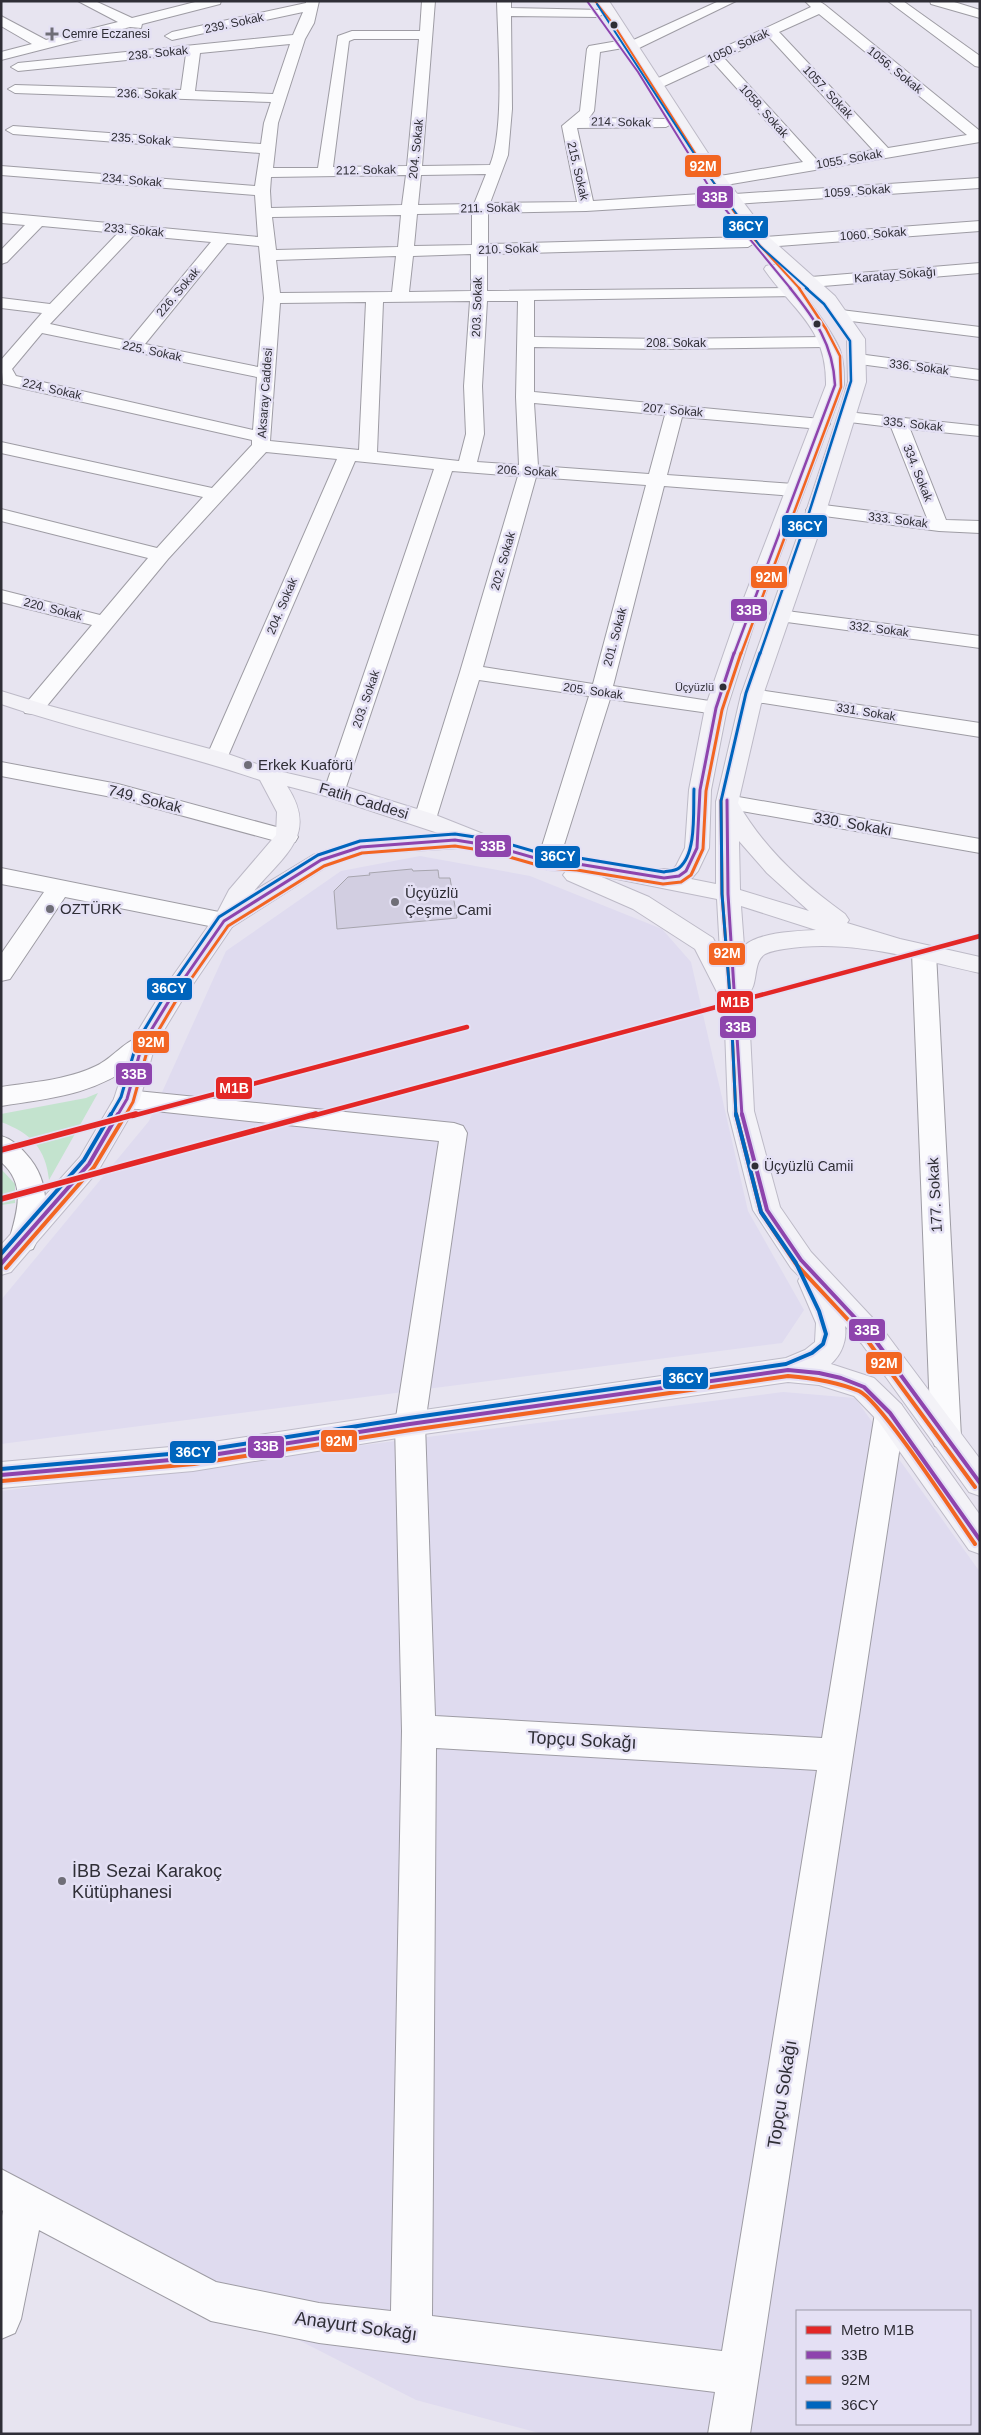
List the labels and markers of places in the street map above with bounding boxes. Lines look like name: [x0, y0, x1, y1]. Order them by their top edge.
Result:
unlabelled marker: [609, 20, 619, 30]
place label: Cemre Eczanesi: [62, 27, 150, 41]
marker: Cemre Eczanesi: [46, 28, 58, 40]
unlabelled marker: [812, 319, 822, 329]
place label: Üçyüzlü: [675, 681, 714, 693]
marker: Üçyüzlü: [718, 682, 728, 692]
place label: Erkek Kuaförü: [258, 756, 353, 773]
marker: Erkek Kuaförü: [242, 759, 254, 771]
place label: Üçyüzlü Çeşme Cami: [405, 884, 492, 918]
marker: Üçyüzlü Çeşme Cami: [389, 896, 401, 908]
place label: OZTÜRK: [60, 900, 122, 917]
marker: OZTÜRK: [44, 903, 56, 915]
place label: Üçyüzlü Camii: [764, 1157, 853, 1174]
marker: Üçyüzlü Camii: [750, 1161, 760, 1171]
place label: İBB Sezai Karakoç Kütüphanesi: [72, 1861, 222, 1902]
marker: İBB Sezai Karakoç Kütüphanesi: [56, 1875, 68, 1887]

